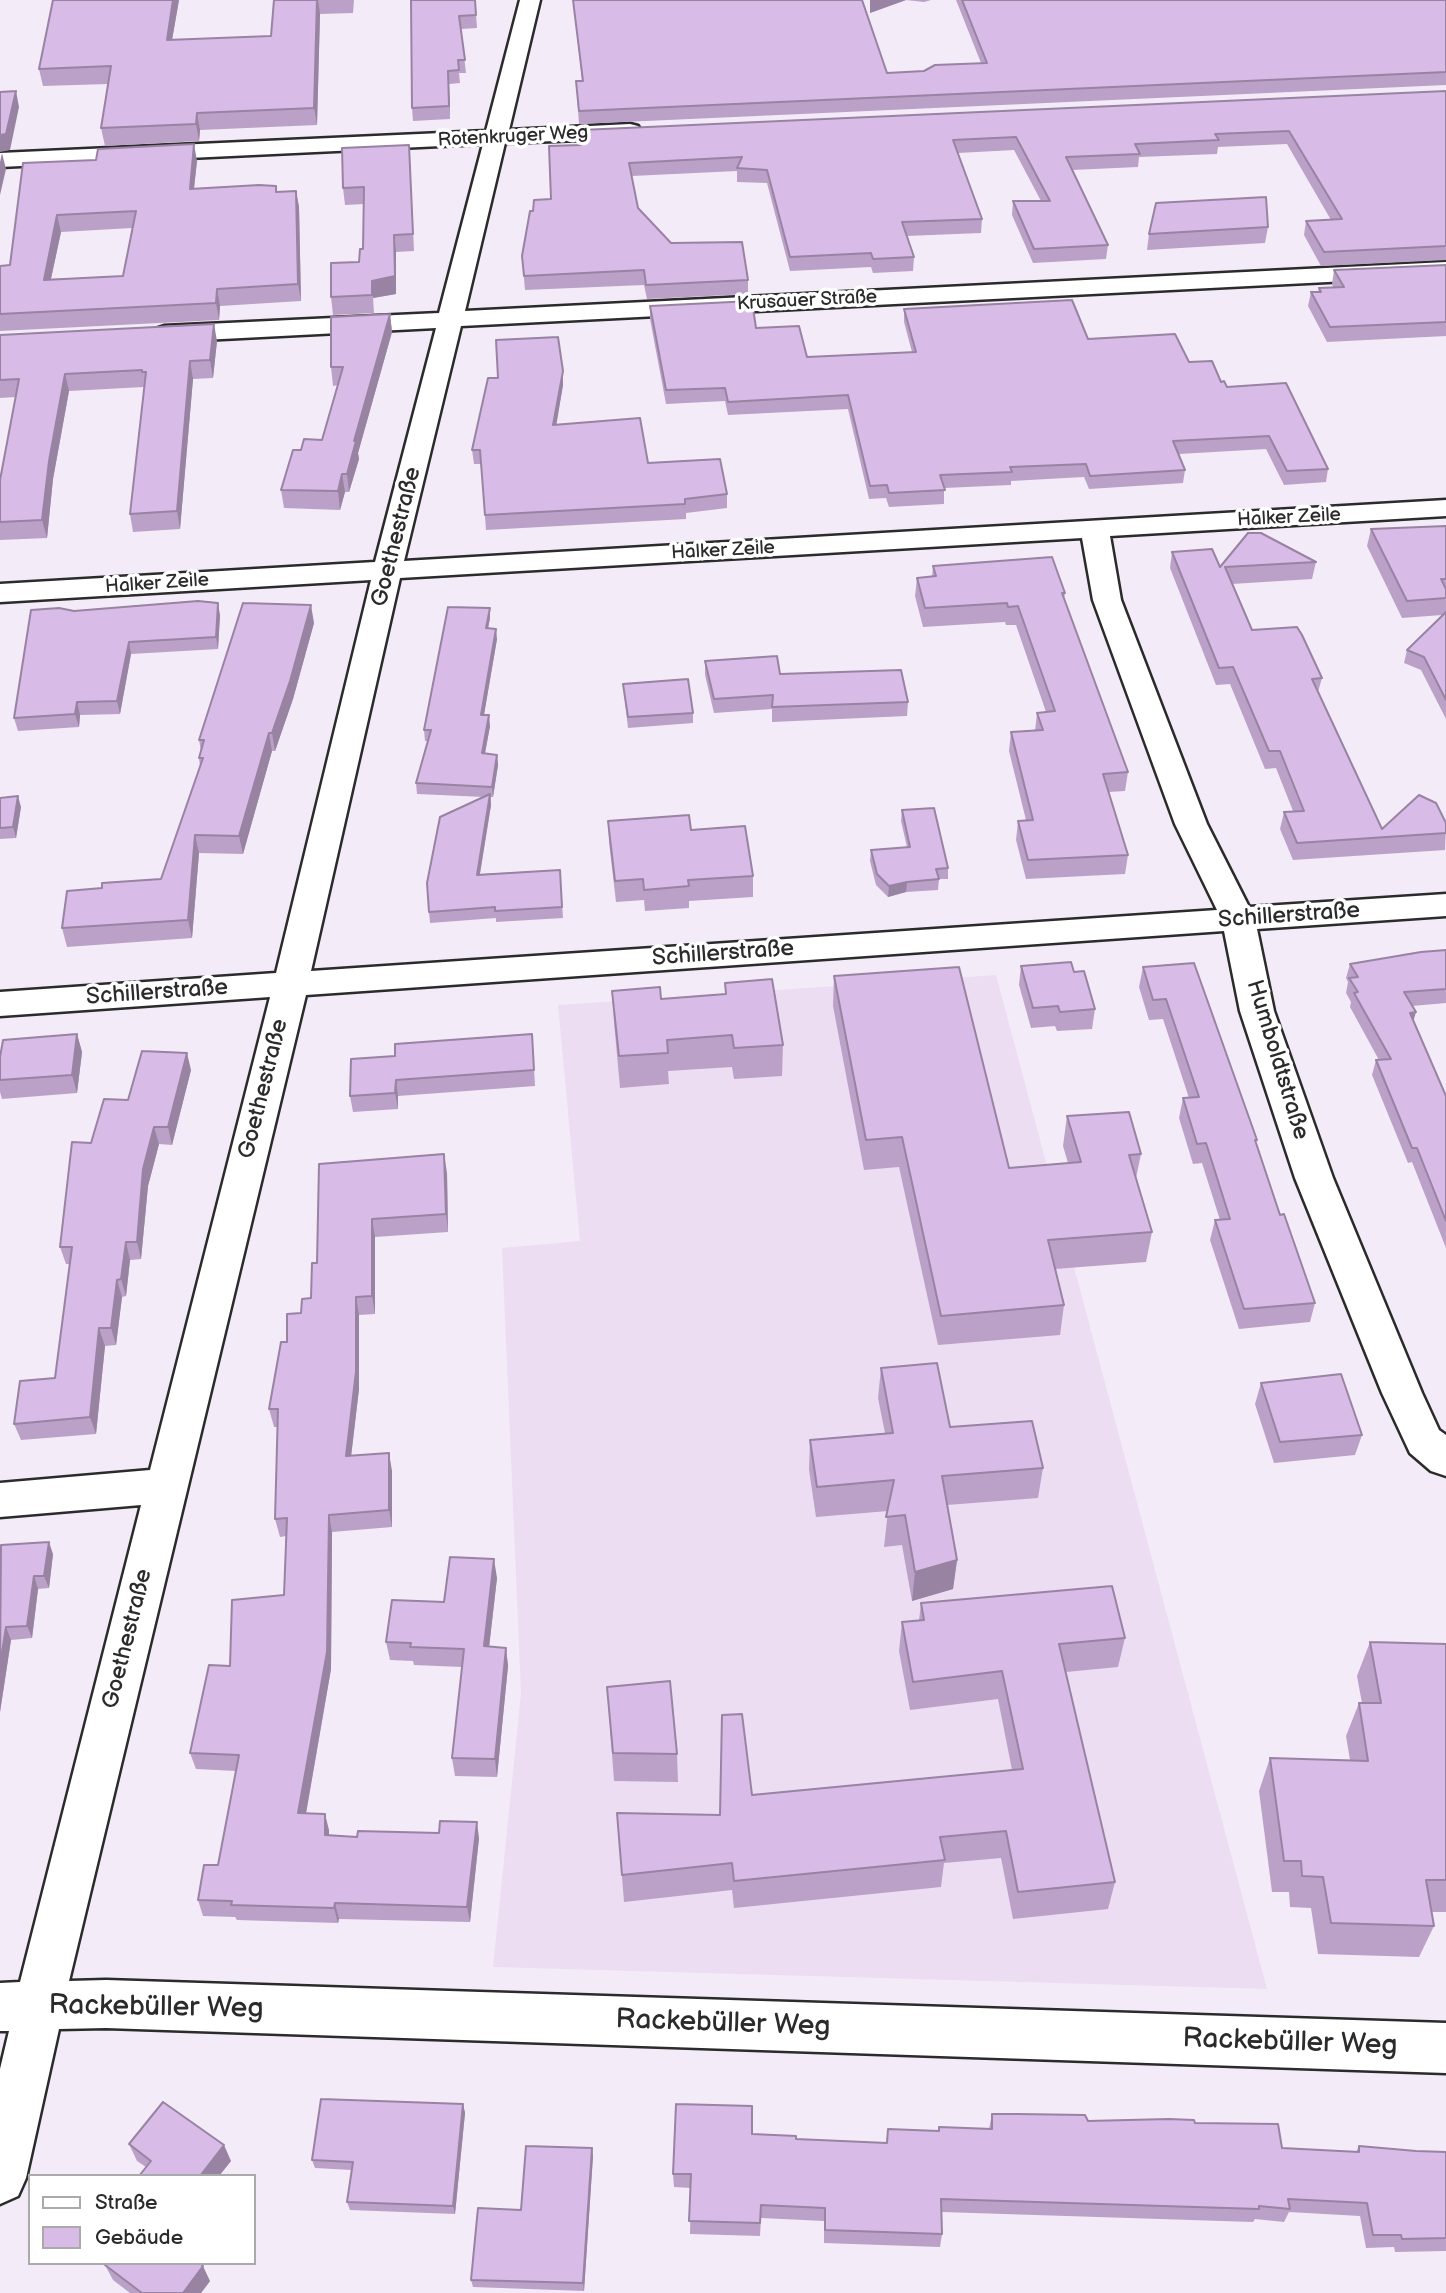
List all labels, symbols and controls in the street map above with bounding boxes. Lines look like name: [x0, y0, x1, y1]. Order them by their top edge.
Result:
street label: Rotenkruger Weg: [437, 122, 589, 152]
street label: Krusauer Straße: [736, 286, 878, 316]
street label: Goethestraße: [366, 464, 428, 610]
street label: Halker Zeile: [1237, 504, 1341, 532]
street label: Halker Zeile: [671, 537, 775, 565]
street label: Halker Zeile: [104, 569, 210, 599]
street label: Schillerstraße: [1217, 897, 1361, 935]
street label: Schillerstraße: [651, 935, 795, 973]
street label: Schillerstraße: [85, 974, 229, 1012]
street label: Humboldtstraße: [1240, 977, 1314, 1143]
street label: Goethestraße: [233, 1016, 295, 1162]
street label: Goethestraße: [97, 1566, 159, 1712]
street label: Rackebüller Weg: [48, 1989, 264, 2027]
street label: Rackebüller Weg: [615, 2003, 831, 2045]
street label: Rackebüller Weg: [1182, 2022, 1398, 2064]
legend: [28, 2174, 256, 2265]
text: Straße: [95, 2190, 157, 2215]
text: Gebäude: [95, 2225, 183, 2250]

